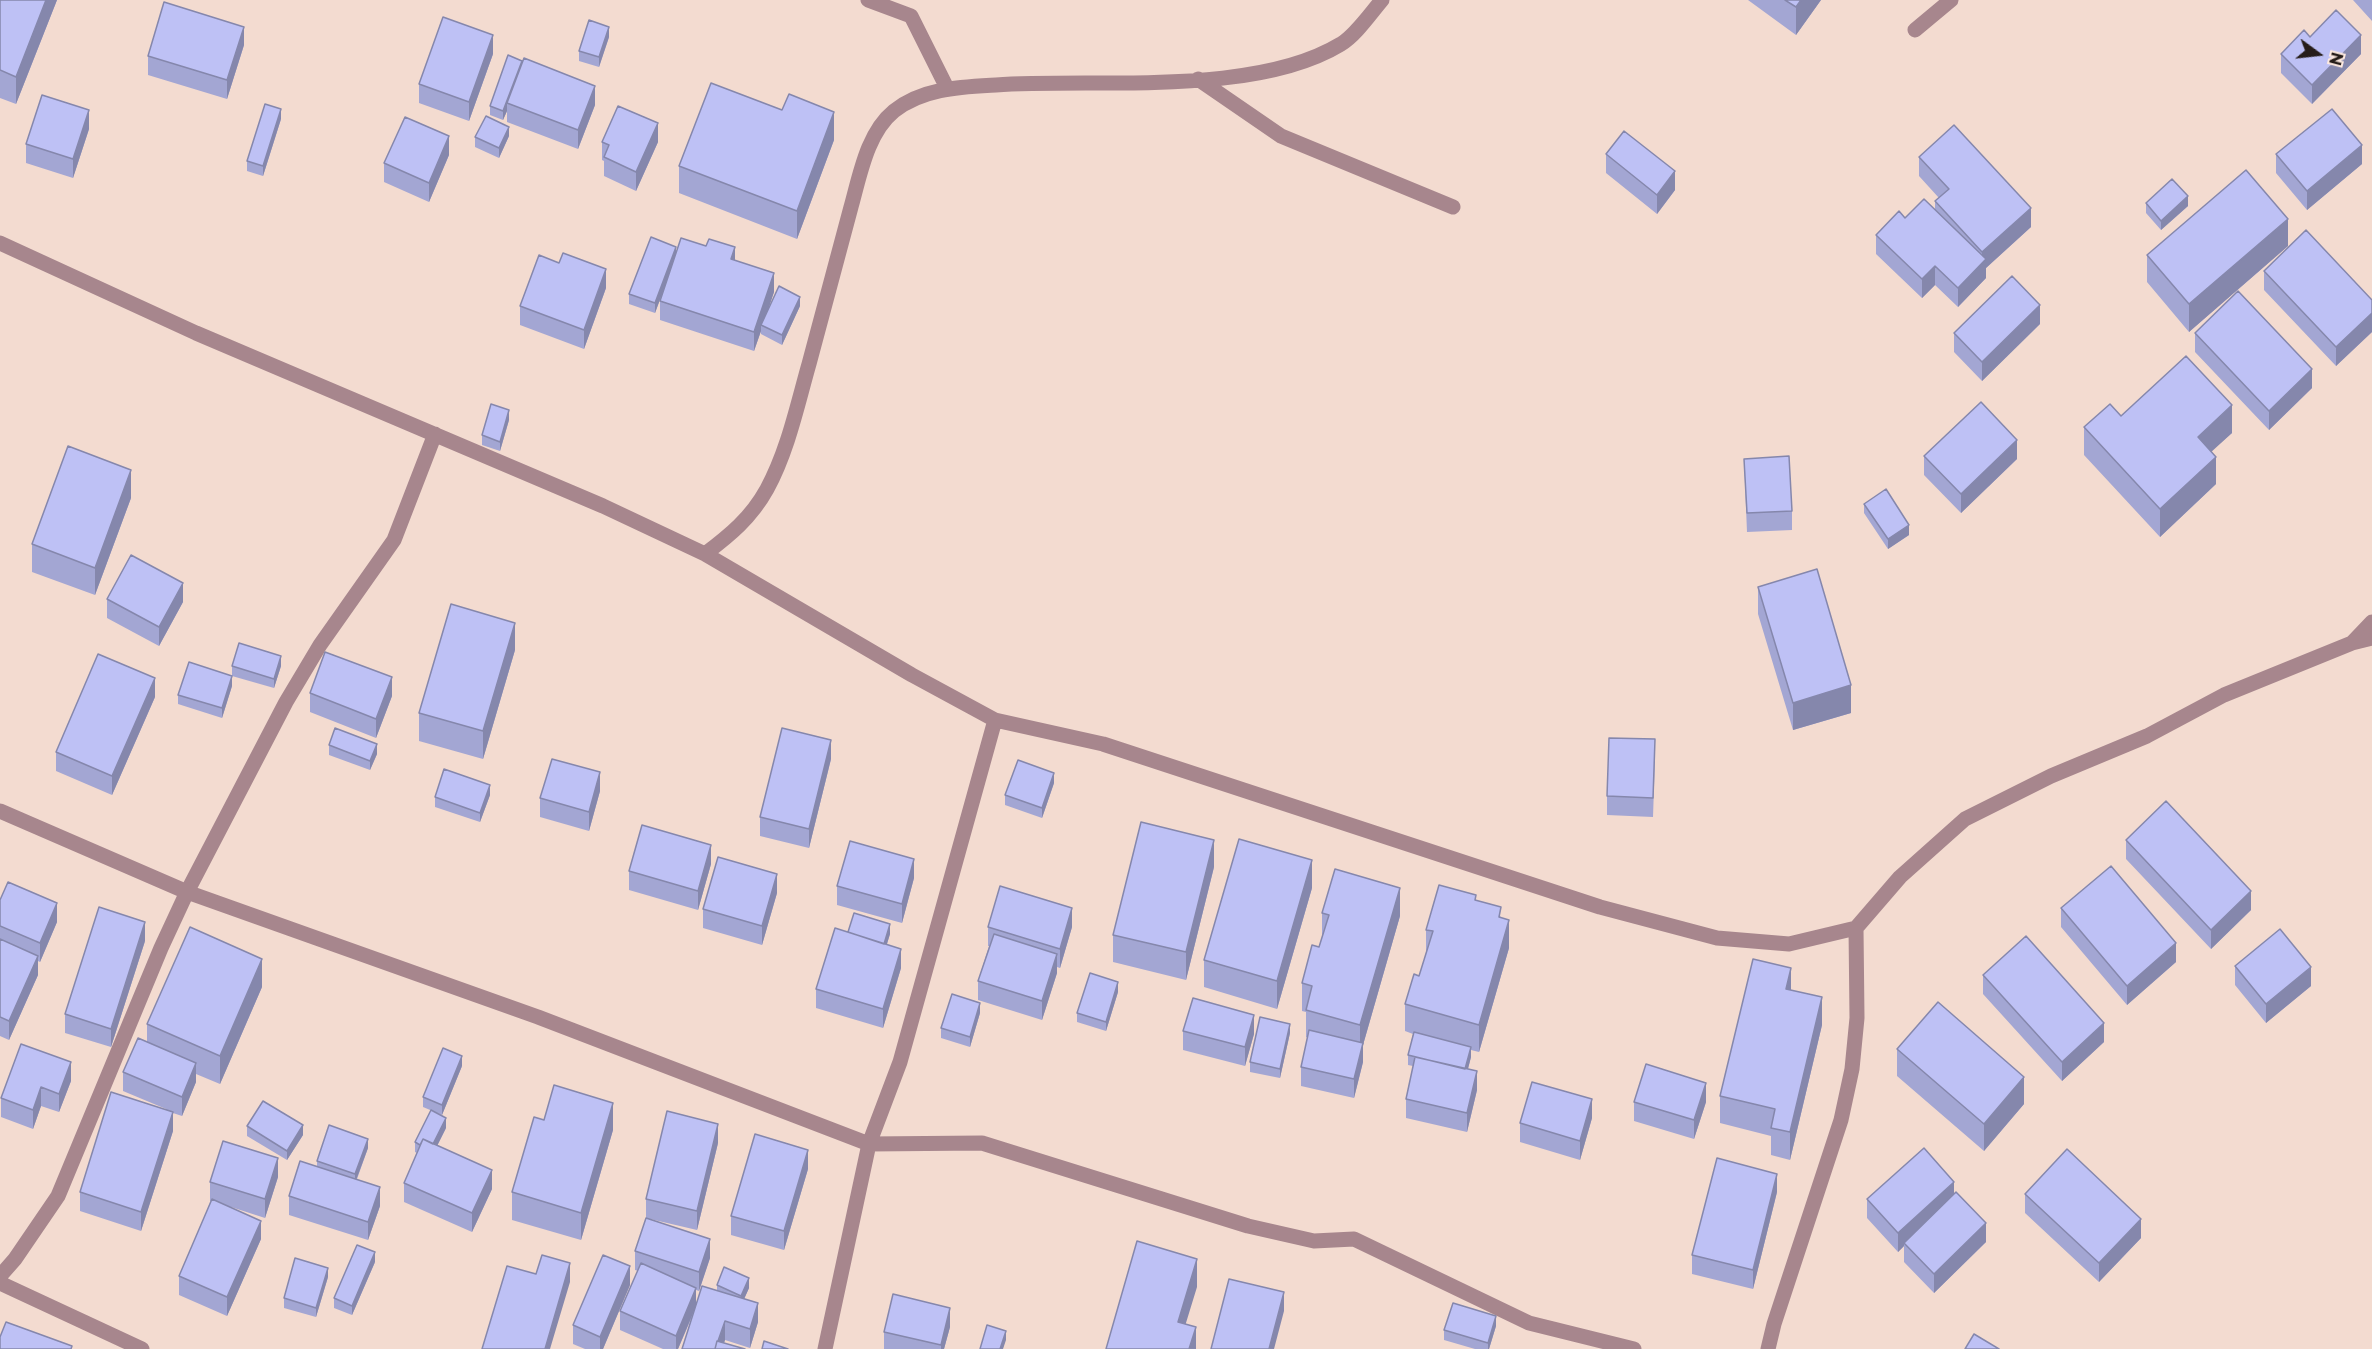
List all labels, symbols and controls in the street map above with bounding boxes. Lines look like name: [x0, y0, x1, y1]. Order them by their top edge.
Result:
north arrow: [2288, 24, 2348, 84]
text: N: [2325, 50, 2347, 67]

